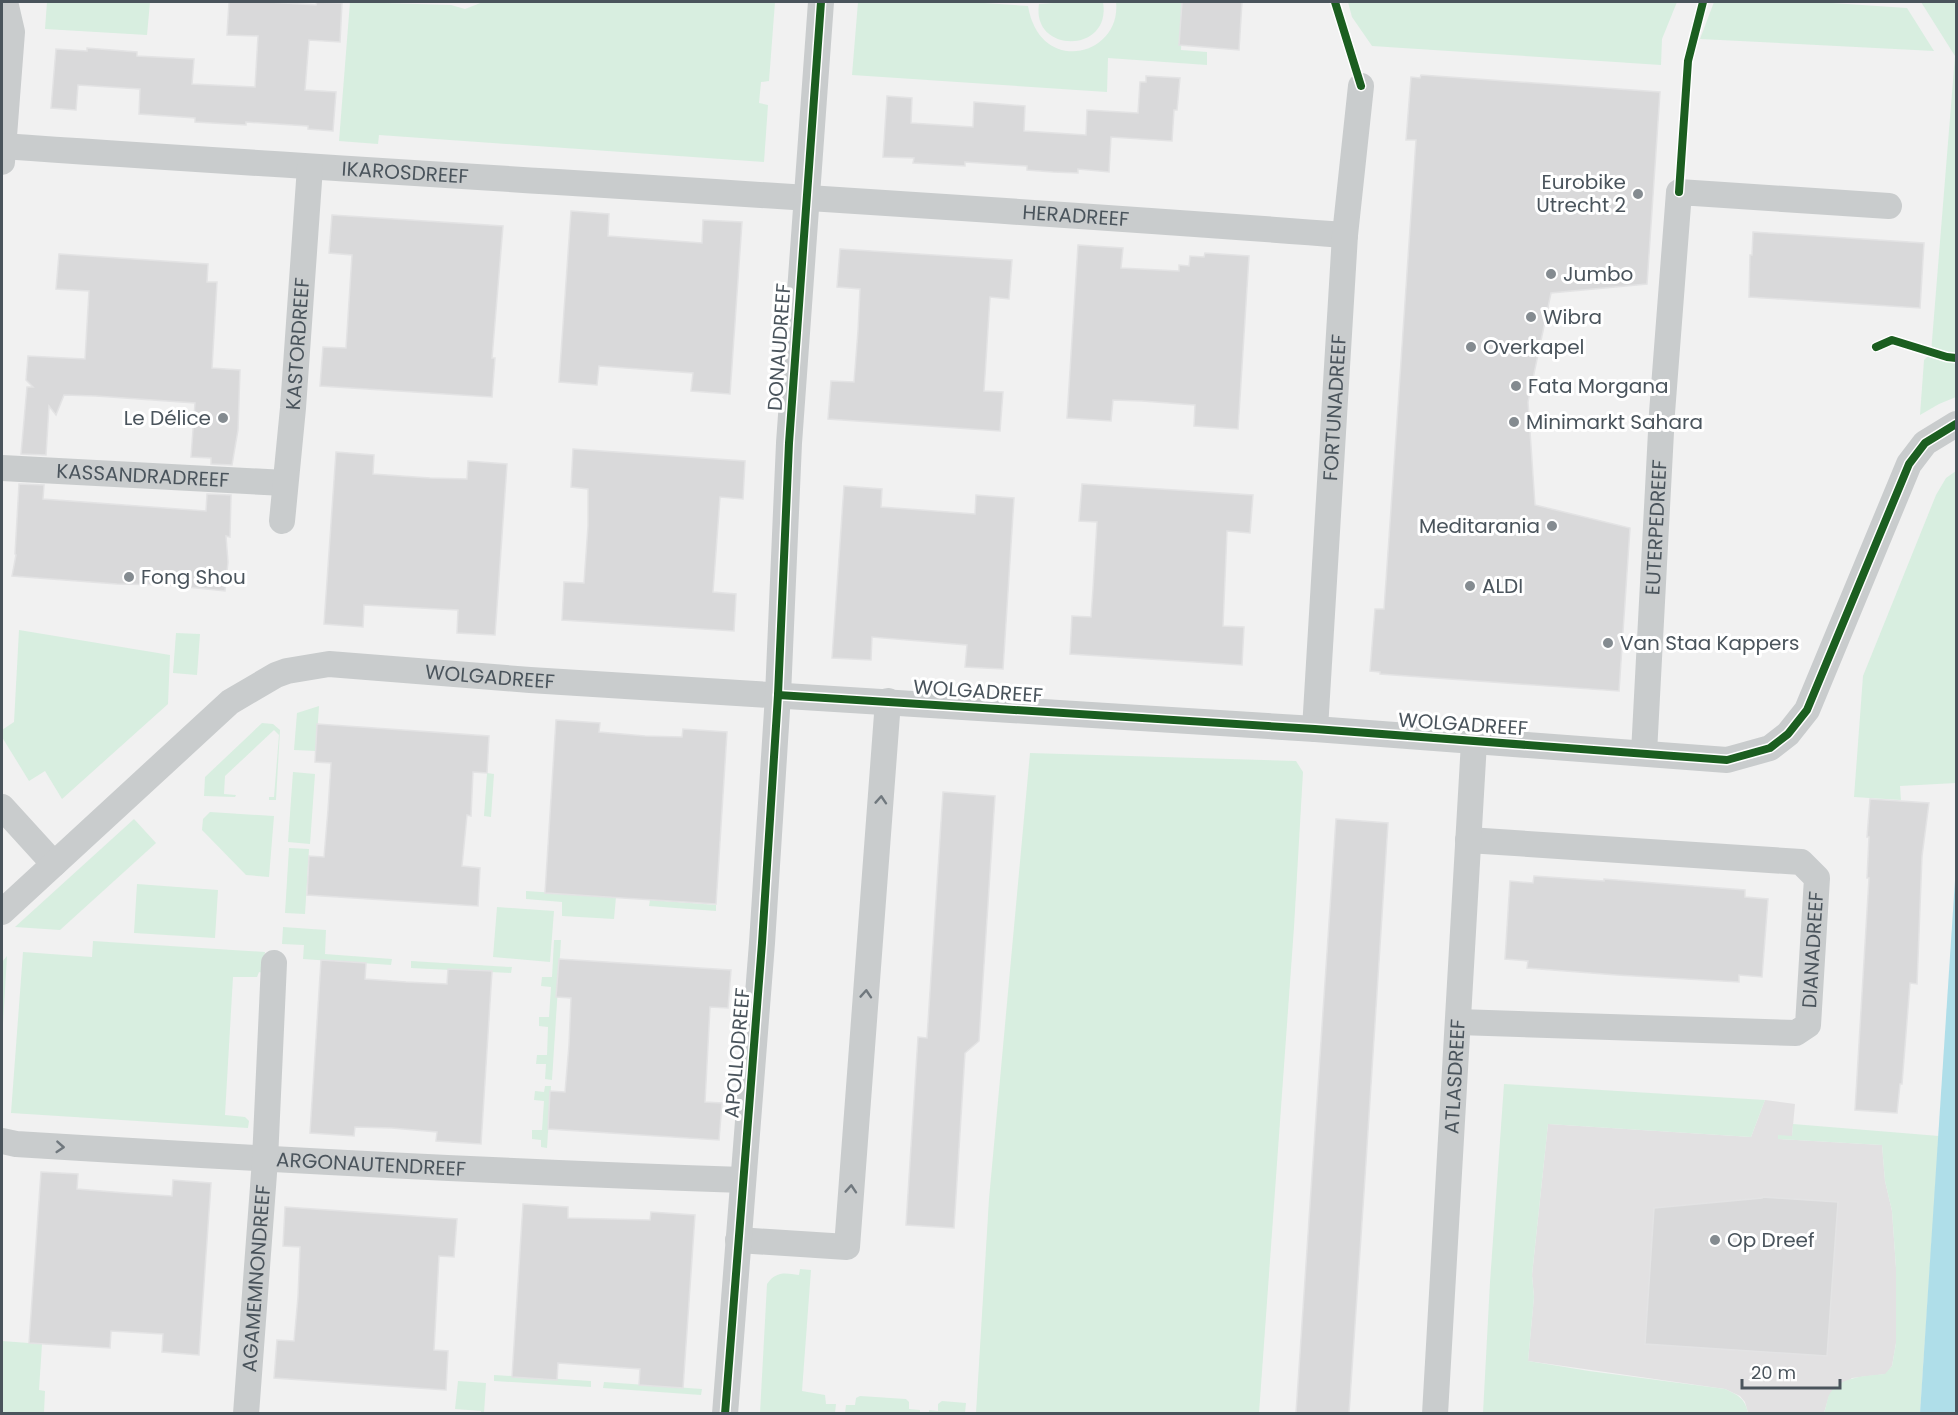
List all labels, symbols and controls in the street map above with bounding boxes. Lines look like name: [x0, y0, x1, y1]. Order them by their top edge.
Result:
street label: IKAROSDREEF: [341, 154, 469, 190]
place label: Eurobike Utrecht 2: [1536, 168, 1626, 219]
marker: Eurobike Utrecht 2: [1631, 187, 1645, 201]
street label: HERADREEF: [1022, 198, 1130, 233]
place label: Jumbo: [1563, 260, 1633, 288]
marker: Jumbo: [1544, 267, 1558, 281]
street label: KASTORDREEF: [279, 276, 316, 411]
street label: DONAUDREEF: [761, 282, 797, 412]
place label: Wibra: [1543, 303, 1602, 331]
marker: Wibra: [1524, 310, 1538, 324]
street label: FORTUNADREEF: [1316, 333, 1353, 482]
place label: Overkapel: [1483, 333, 1584, 361]
marker: Overkapel: [1464, 340, 1478, 354]
place label: Fata Morgana: [1528, 372, 1669, 400]
marker: Fata Morgana: [1509, 379, 1523, 393]
place label: Le Délice: [124, 404, 211, 432]
place label: Minimarkt Sahara: [1526, 408, 1703, 436]
marker: Le Délice: [216, 411, 230, 425]
marker: Minimarkt Sahara: [1507, 415, 1521, 429]
street label: KASSANDRADREEF: [56, 457, 230, 494]
street label: EUTERPEDREEF: [1638, 459, 1674, 596]
place label: Meditarania: [1419, 512, 1540, 540]
marker: Meditarania: [1545, 519, 1559, 533]
place label: Fong Shou: [141, 563, 246, 591]
marker: Fong Shou: [122, 570, 136, 584]
place label: ALDI: [1482, 572, 1523, 600]
marker: ALDI: [1463, 579, 1477, 593]
place label: Van Staa Kappers: [1620, 629, 1799, 657]
marker: Van Staa Kappers: [1601, 636, 1615, 650]
street label: WOLGADREEF: [424, 658, 556, 696]
street label: WOLGADREEF: [912, 673, 1044, 709]
street label: WOLGADREEF: [1397, 706, 1529, 742]
one-way arrow: [874, 795, 887, 805]
street label: DIANADREEF: [1795, 890, 1830, 1009]
street label: APOLLODREEF: [717, 987, 757, 1119]
one-way arrow: [859, 990, 872, 999]
street label: ATLASDREEF: [1437, 1018, 1472, 1135]
one-way arrow: [55, 1140, 64, 1153]
street label: ARGONAUTENDREEF: [275, 1145, 467, 1183]
street label: AGAMEMNONDREEF: [235, 1184, 277, 1373]
one-way arrow: [845, 1184, 858, 1193]
place label: Op Dreef: [1727, 1226, 1815, 1254]
marker: Op Dreef: [1708, 1233, 1722, 1247]
scale bar: [1742, 1352, 1840, 1390]
text: 20 m: [1751, 1360, 1796, 1385]

